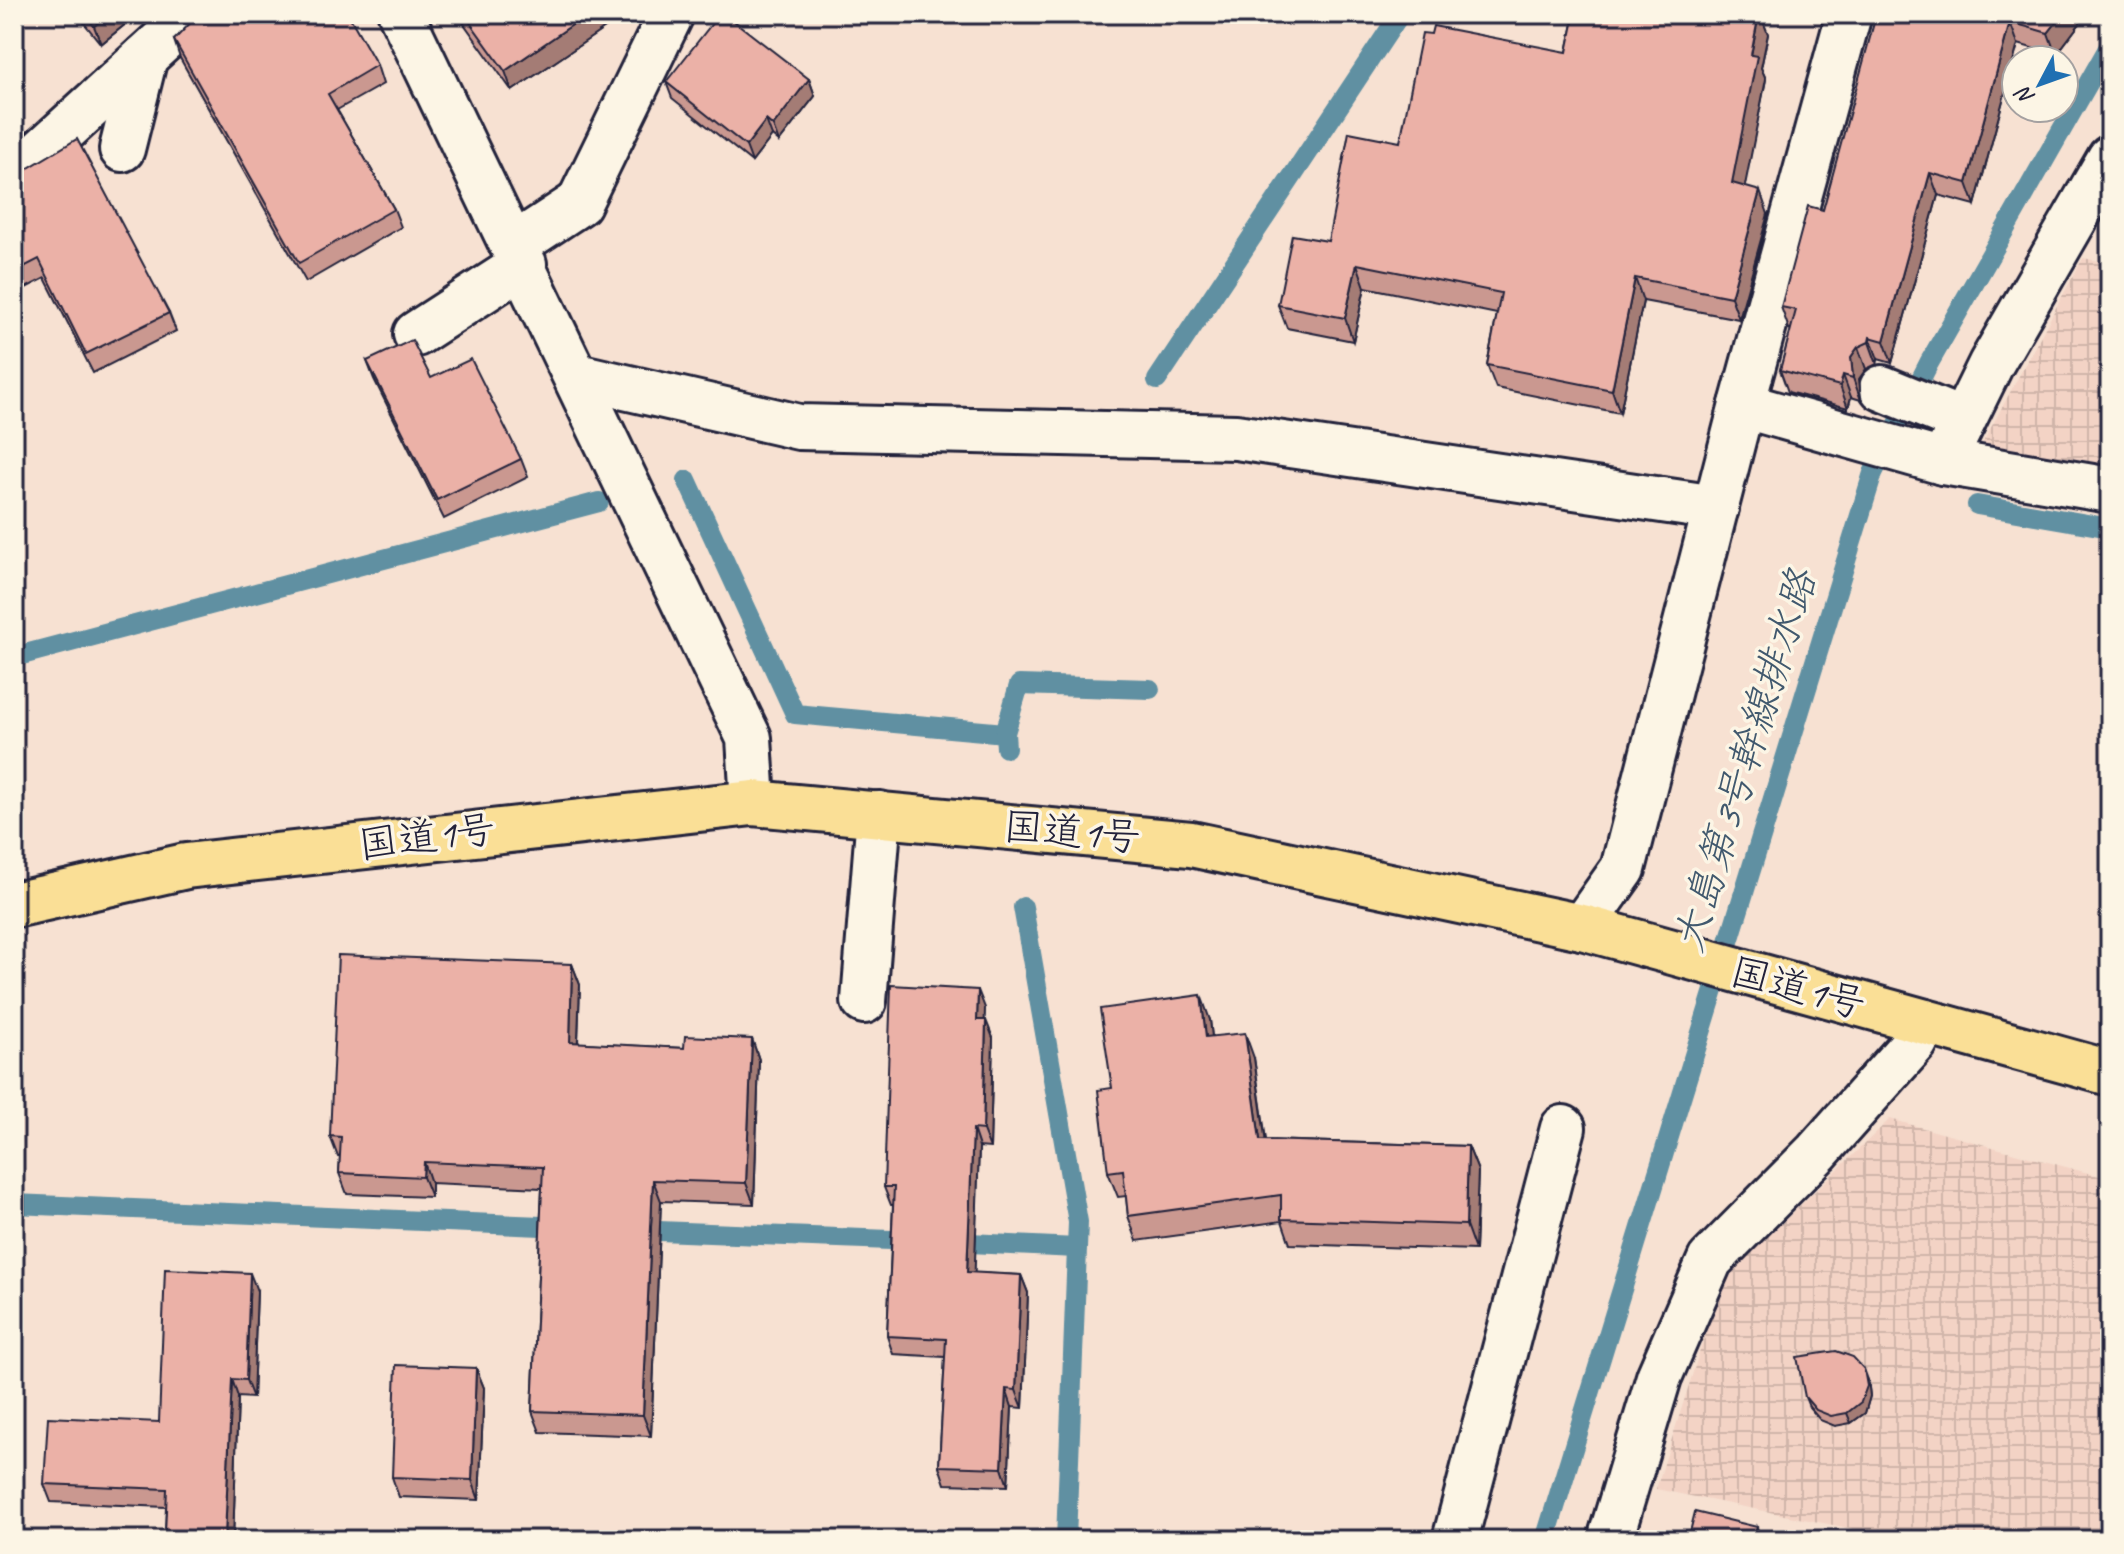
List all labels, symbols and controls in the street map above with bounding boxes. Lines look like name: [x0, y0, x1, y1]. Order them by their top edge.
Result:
north arrow: [2000, 44, 2080, 124]
text: N: [2008, 80, 2041, 111]
water label: 大島第3号幹線排水路: [1662, 562, 1829, 959]
street label: 国道1号: [1001, 801, 1143, 863]
street label: 国道1号: [355, 804, 499, 870]
street label: 国道1号: [1725, 946, 1871, 1030]

